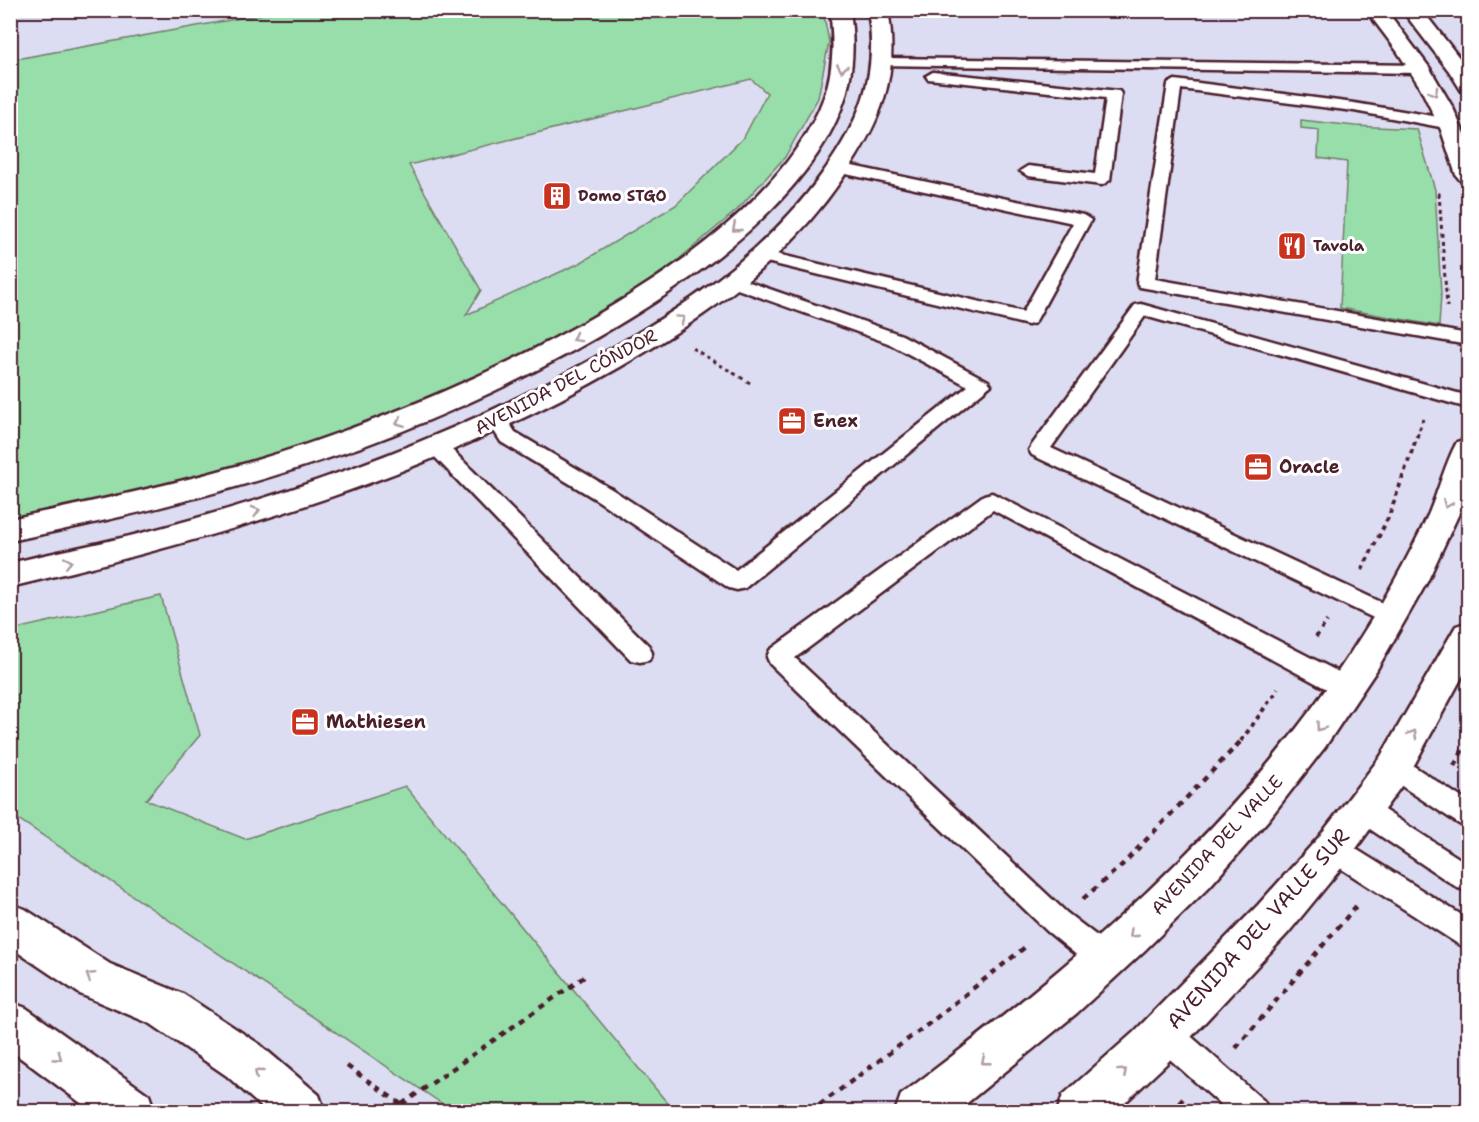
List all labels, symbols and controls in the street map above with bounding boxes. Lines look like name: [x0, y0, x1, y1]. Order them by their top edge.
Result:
one-way arrow: [836, 64, 848, 73]
one-way arrow: [1427, 86, 1438, 96]
building icon: Domo STGO: [541, 180, 573, 212]
place label: Domo STGO: [578, 186, 667, 206]
one-way arrow: [732, 221, 743, 232]
restaurant icon: Tavola: [1276, 230, 1308, 262]
place label: Tavola: [1313, 236, 1365, 256]
one-way arrow: [674, 315, 685, 326]
street label: AVENIDA DEL CÓNDOR: [471, 324, 661, 440]
one-way arrow: [572, 331, 582, 342]
office icon: Enex: [776, 405, 808, 437]
place label: Enex: [813, 409, 858, 433]
one-way arrow: [395, 414, 406, 427]
office icon: Oracle: [1242, 451, 1274, 483]
place label: Oracle: [1279, 455, 1340, 479]
one-way arrow: [1442, 497, 1454, 508]
one-way arrow: [250, 506, 261, 518]
one-way arrow: [62, 556, 72, 569]
office icon: Mathiesen: [289, 706, 321, 738]
place label: Mathiesen: [326, 710, 426, 734]
one-way arrow: [1316, 721, 1327, 732]
one-way arrow: [1405, 730, 1417, 740]
street label: AVENIDA DEL VALLE: [1146, 770, 1288, 920]
street label: AVENIDA DEL VALLE SUR: [1160, 823, 1356, 1035]
one-way arrow: [1129, 927, 1139, 938]
one-way arrow: [86, 972, 97, 983]
one-way arrow: [52, 1050, 63, 1061]
one-way arrow: [981, 1054, 992, 1065]
one-way arrow: [1116, 1068, 1127, 1079]
one-way arrow: [254, 1069, 265, 1080]

